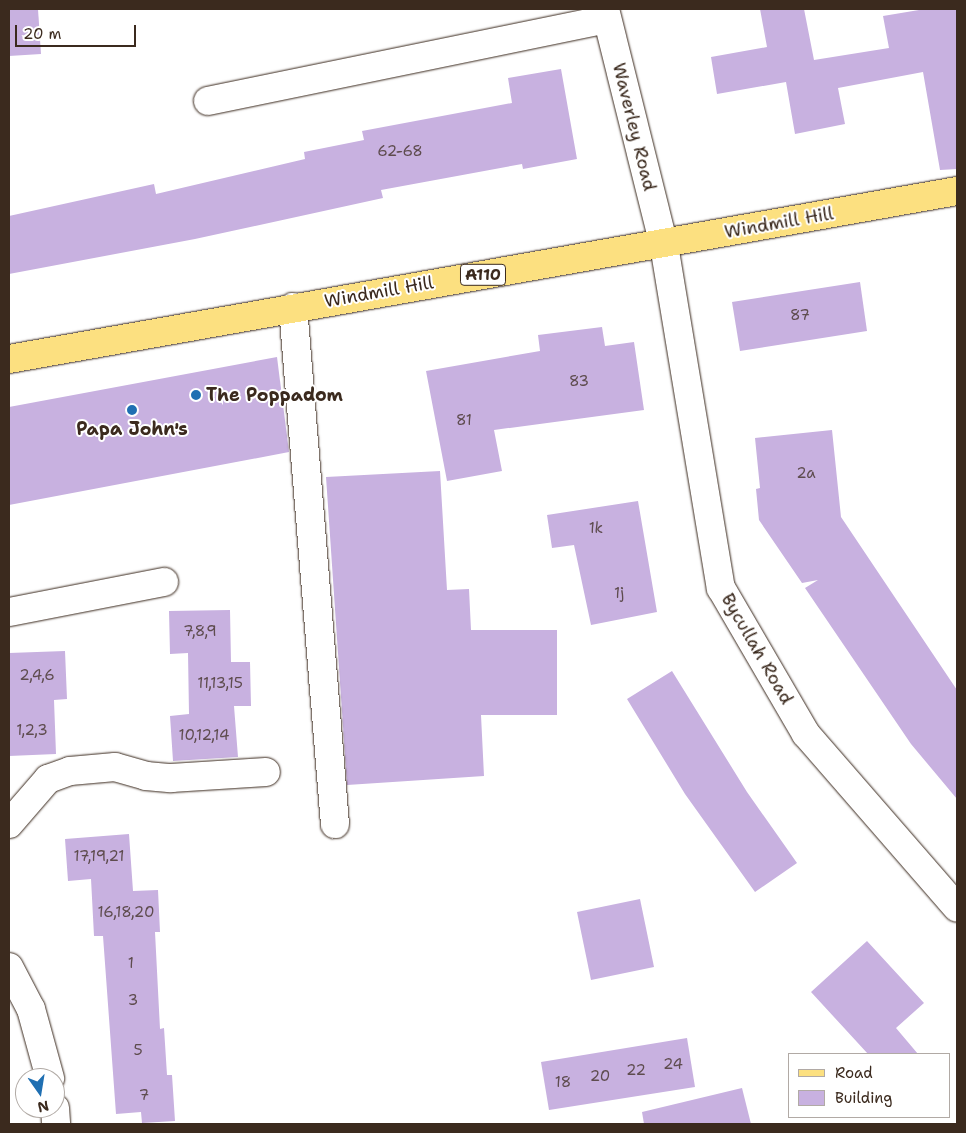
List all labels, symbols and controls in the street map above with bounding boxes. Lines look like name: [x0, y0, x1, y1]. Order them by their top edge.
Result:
scale bar: [18, 15, 139, 47]
text: 20 m: [23, 24, 62, 44]
street label: Waverley Road: [608, 61, 660, 193]
house number: 62-68: [377, 143, 423, 161]
street label: Windmill Hill: [723, 203, 835, 243]
road number: A110: [459, 262, 507, 288]
street label: Windmill Hill: [323, 272, 435, 312]
house number: 87: [790, 307, 810, 325]
house number: 83: [569, 373, 589, 391]
place label: The Poppadom: [206, 384, 343, 406]
marker: The Poppadom: [190, 389, 202, 401]
marker: Papa John's: [126, 404, 138, 416]
house number: 81: [456, 412, 472, 430]
place label: Papa John's: [76, 418, 188, 440]
house number: 2a: [796, 465, 816, 483]
house number: 1k: [589, 520, 603, 538]
house number: 1j: [614, 585, 624, 603]
street label: Bycullah Road: [717, 590, 797, 708]
house number: 7,8,9: [183, 623, 217, 641]
house number: 2,4,6: [19, 667, 55, 685]
house number: 11,13,15: [197, 675, 243, 693]
house number: 1,2,3: [16, 722, 48, 740]
house number: 10,12,14: [179, 727, 229, 745]
house number: 17,19,21: [74, 848, 124, 866]
house number: 16,18,20: [98, 904, 154, 922]
house number: 1: [128, 955, 134, 973]
house number: 3: [128, 992, 138, 1010]
house number: 5: [133, 1042, 143, 1060]
legend: [788, 1053, 951, 1118]
house number: 24: [663, 1056, 683, 1074]
house number: 22: [626, 1062, 646, 1080]
text: Road: [835, 1063, 873, 1083]
north arrow: [15, 1068, 65, 1118]
house number: 20: [590, 1068, 610, 1086]
house number: 18: [555, 1074, 571, 1092]
house number: 7: [139, 1087, 149, 1105]
text: Building: [835, 1088, 892, 1108]
text: N: [36, 1097, 51, 1117]

